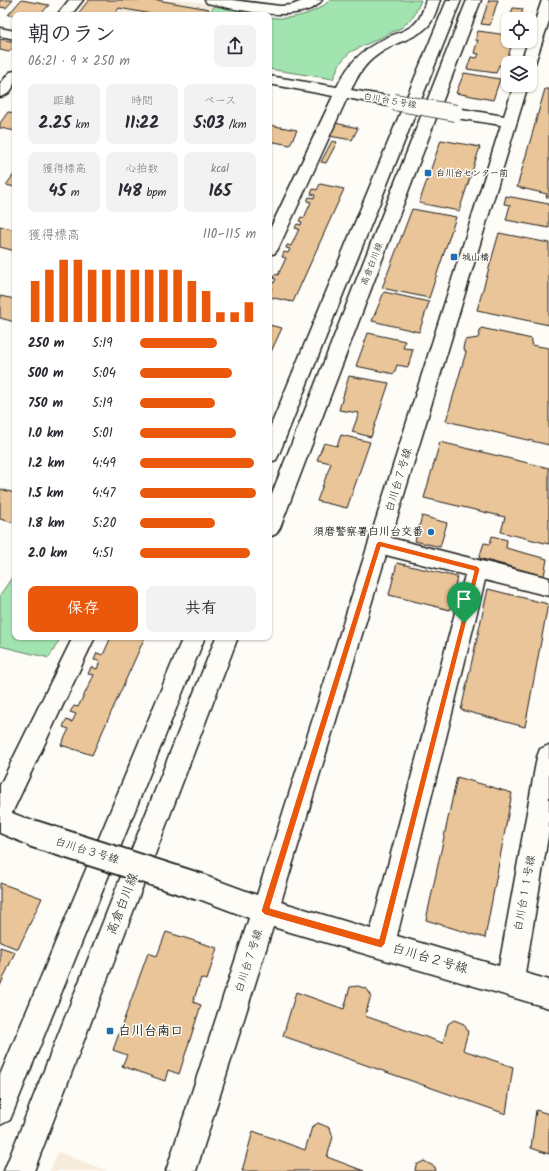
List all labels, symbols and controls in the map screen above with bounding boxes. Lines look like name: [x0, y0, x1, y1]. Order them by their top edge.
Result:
map controls: [501, 12, 537, 92]
button: locate: [501, 12, 537, 48]
text: 朝のラン: [28, 18, 116, 53]
button: share: [214, 25, 256, 67]
text: 06:21 · 9 × 250 m: [28, 51, 130, 72]
button: layers: [501, 56, 537, 92]
street label: 白川台５号線: [362, 89, 418, 113]
text: 距離: [53, 92, 75, 110]
text: 時間: [131, 92, 153, 110]
text: ペース: [204, 92, 236, 110]
text: 2.25: [39, 110, 71, 137]
text: 11:22: [125, 110, 159, 137]
text: 5:03: [193, 110, 224, 137]
text: km: [71, 116, 89, 134]
text: /km: [224, 116, 247, 134]
text: 獲得標高: [42, 160, 86, 178]
text: 心拍数: [126, 160, 159, 178]
text: kcal: [211, 160, 229, 178]
place label: 白川台センター前: [436, 166, 508, 181]
marker: 白川台センター前: [423, 168, 433, 178]
text: 45: [48, 178, 66, 205]
text: 148: [118, 178, 142, 205]
text: 165: [209, 178, 231, 205]
text: m: [66, 184, 80, 202]
text: bpm: [142, 184, 166, 202]
text: 110–115 m: [203, 224, 256, 245]
text: 獲得標高: [28, 225, 80, 246]
street label: 高倉白川線: [357, 240, 387, 288]
place label: 城山橋: [462, 250, 489, 265]
marker: 城山橋: [449, 252, 459, 262]
text: 250 m: [28, 333, 64, 354]
text: 5:19: [92, 333, 113, 354]
text: 500 m: [28, 363, 64, 384]
text: 5:04: [92, 363, 116, 384]
text: 750 m: [28, 393, 63, 414]
text: 5:19: [92, 393, 113, 414]
text: 1.0 km: [28, 423, 64, 444]
text: 5:01: [92, 423, 113, 444]
street label: 白川台７号線: [381, 446, 417, 514]
text: 1.2 km: [28, 453, 65, 474]
text: 4:49: [92, 453, 116, 474]
text: 1.5 km: [28, 483, 64, 504]
text: 4:47: [92, 483, 116, 504]
text: 1.8 km: [28, 513, 65, 534]
text: 5:20: [92, 513, 116, 534]
place label: 須磨警察署白川台交番: [313, 523, 423, 541]
marker: 須磨警察署白川台交番: [426, 527, 436, 537]
text: 2.0 km: [28, 543, 67, 564]
text: 4:51: [92, 543, 113, 564]
pin: [447, 582, 481, 623]
button: 保存: [28, 586, 138, 632]
button: 共有: [146, 586, 256, 632]
icon: arrive: [453, 588, 475, 610]
street label: 白川台３号線: [53, 833, 121, 869]
street label: 白川台１１号線: [509, 854, 541, 932]
street label: 高倉白川線: [102, 869, 145, 938]
street label: 白川台７号線: [230, 927, 268, 995]
street label: 白川台２号線: [390, 938, 471, 980]
place label: 白川台南口: [118, 1021, 183, 1042]
marker: 白川台南口: [105, 1026, 115, 1036]

